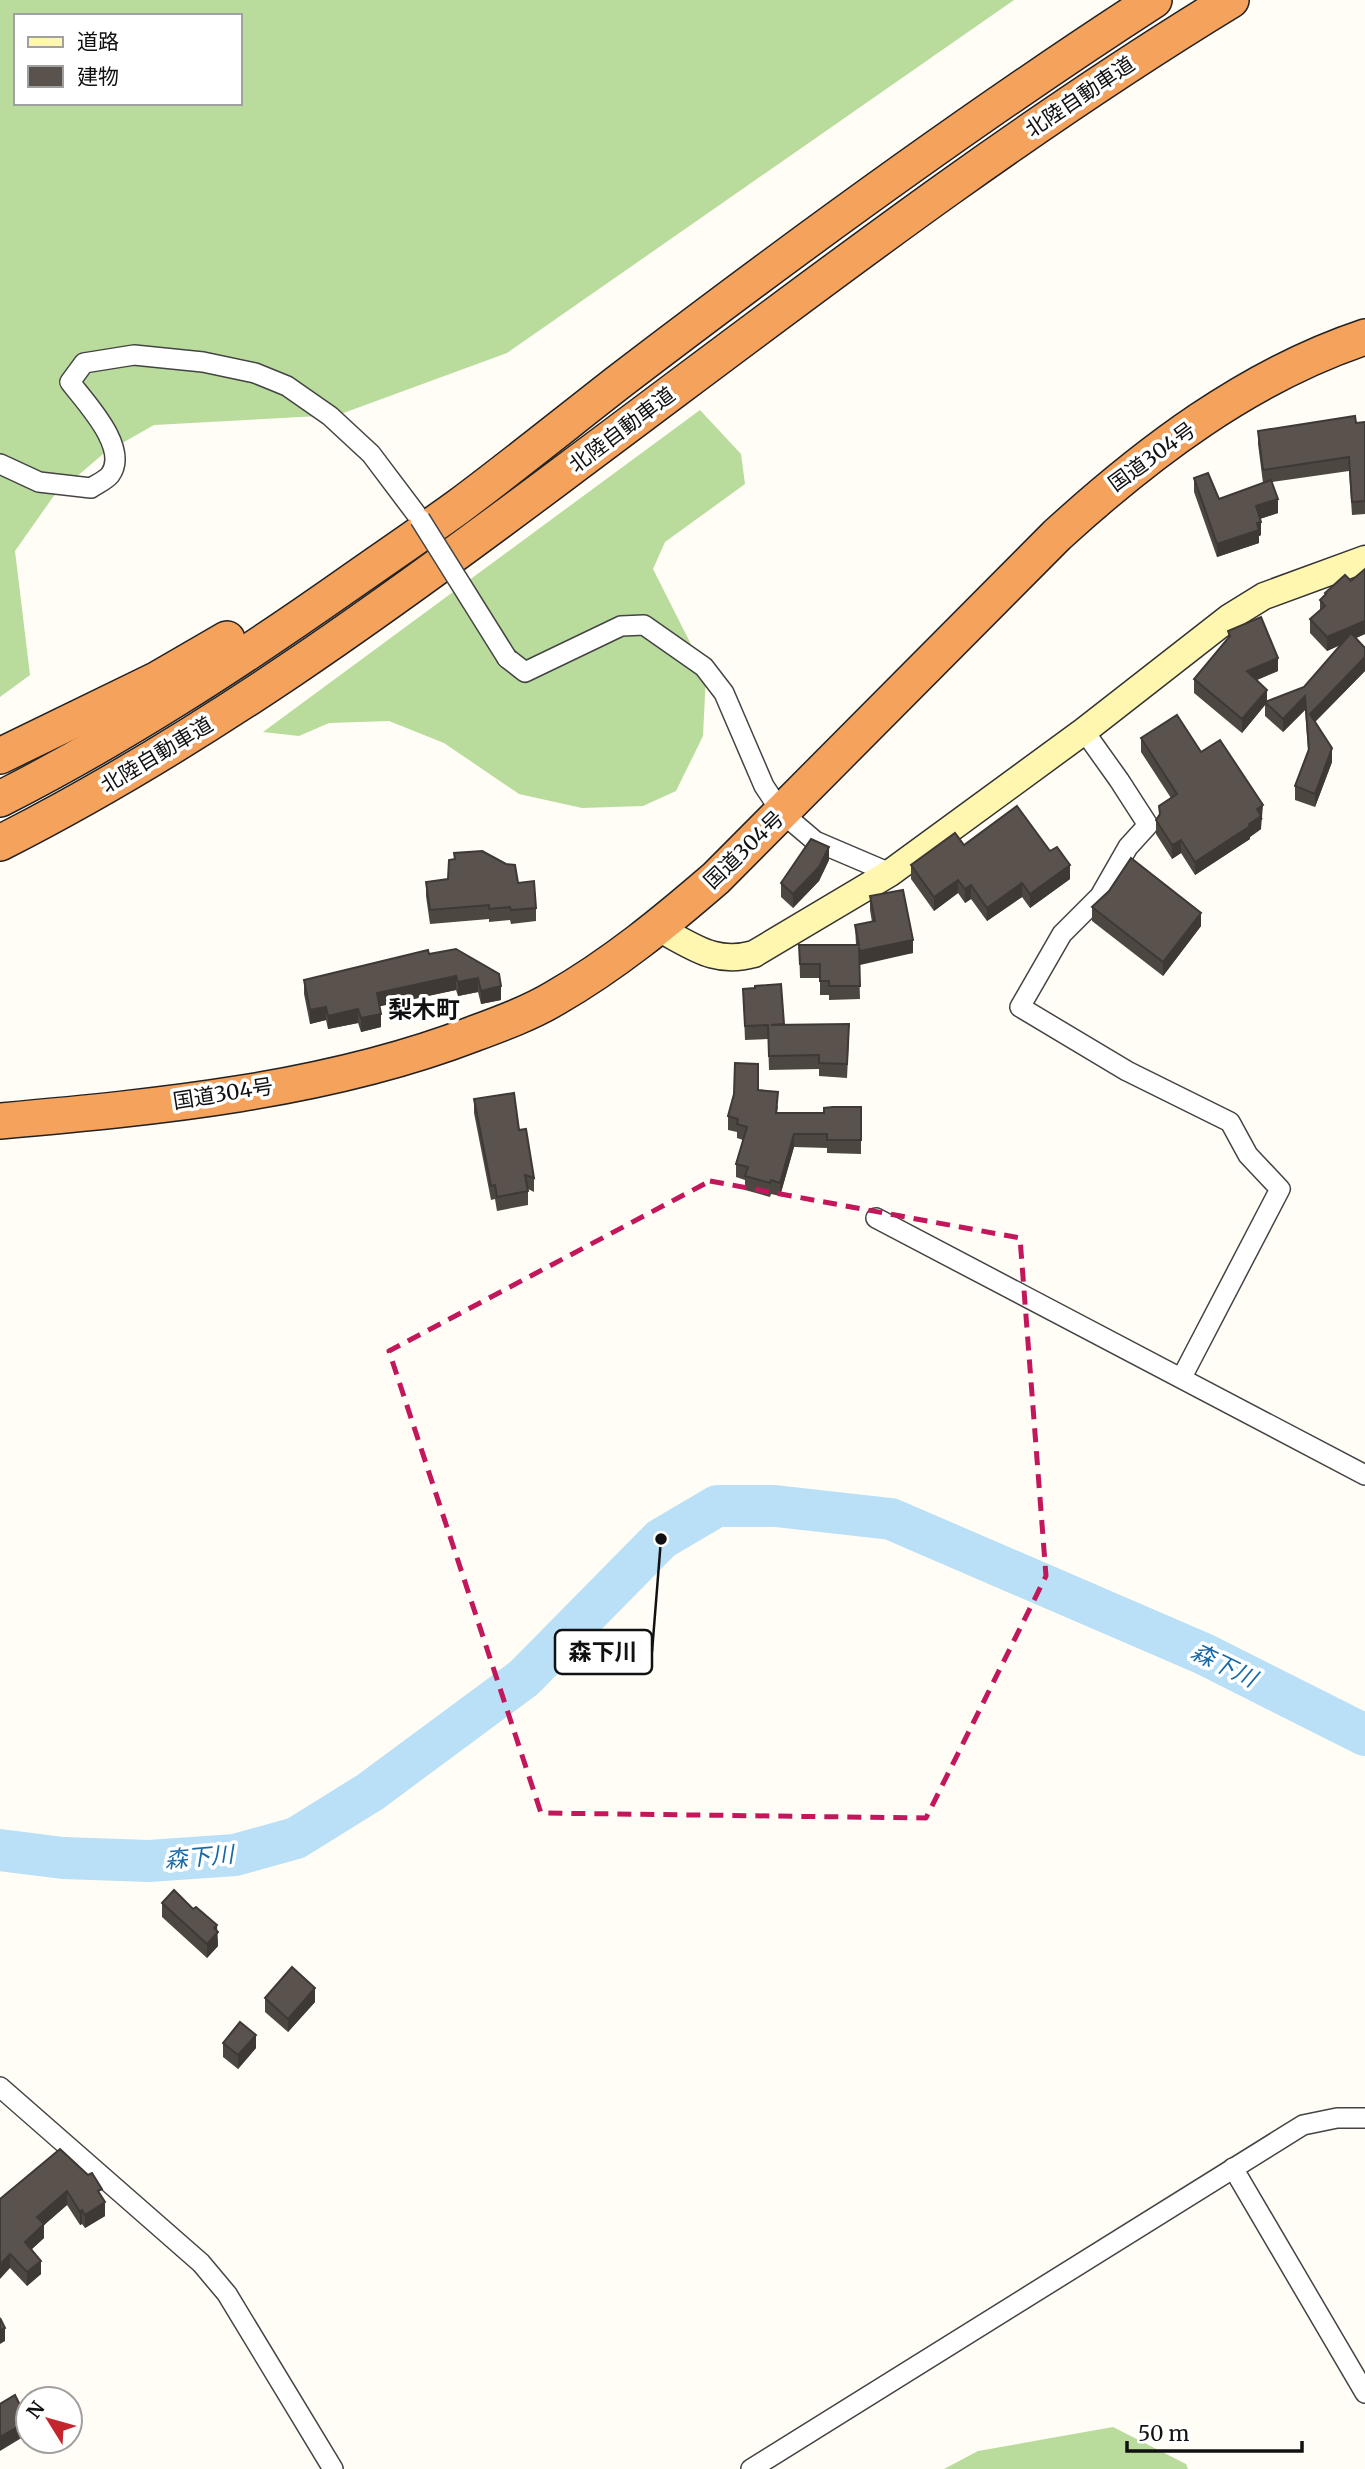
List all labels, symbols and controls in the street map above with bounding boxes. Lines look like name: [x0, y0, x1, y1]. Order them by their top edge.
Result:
legend: [14, 14, 242, 105]
text: 道路: [77, 28, 119, 55]
street label: 北陸自動車道: [1020, 50, 1139, 143]
text: 建物: [77, 63, 119, 90]
street label: 北陸自動車道: [563, 381, 680, 478]
street label: 国道304号: [1103, 416, 1201, 497]
street label: 北陸自動車道: [96, 711, 218, 799]
street label: 国道304号: [698, 805, 789, 894]
district label: 梨木町: [388, 994, 460, 1025]
street label: 国道304号: [171, 1072, 275, 1115]
callout: 森下川: [555, 1630, 652, 1674]
water label: 森下川: [1187, 1636, 1264, 1694]
text: 森下川: [569, 1637, 638, 1666]
water label: 森下川: [163, 1839, 238, 1874]
north arrow: [14, 2385, 84, 2455]
text: N: [21, 2397, 50, 2423]
scale bar: [1127, 2410, 1302, 2454]
text: 50 m: [1138, 2420, 1189, 2447]

